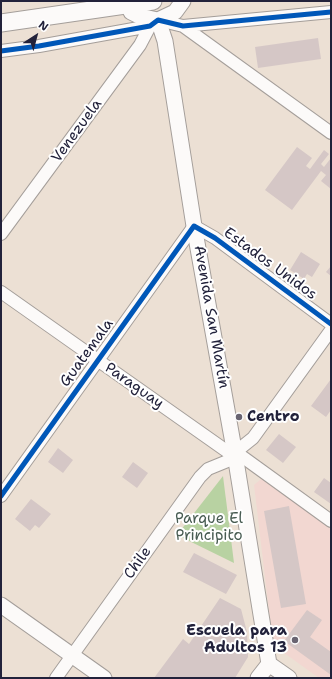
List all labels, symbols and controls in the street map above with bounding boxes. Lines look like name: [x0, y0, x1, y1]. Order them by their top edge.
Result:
north arrow: [16, 16, 56, 56]
text: N: [35, 17, 51, 35]
street label: Venezuela: [48, 96, 106, 166]
street label: Estados Unidos: [220, 224, 320, 304]
street label: Avenida San Martín: [190, 244, 232, 390]
street label: Guatemala: [56, 316, 118, 390]
street label: Paraguay: [101, 359, 167, 413]
place label: Centro: [247, 408, 299, 426]
marker: Centro: [234, 412, 244, 422]
park label: Parque El Principito: [175, 510, 243, 545]
street label: Chile: [121, 543, 155, 583]
place label: Escuela para Adultos 13: [186, 622, 287, 657]
marker: Escuela para Adultos 13: [290, 635, 300, 645]

